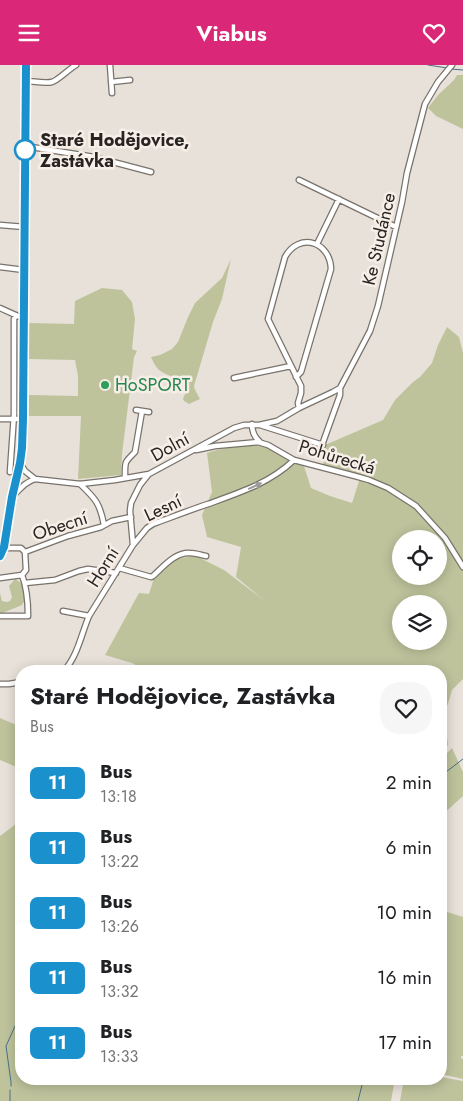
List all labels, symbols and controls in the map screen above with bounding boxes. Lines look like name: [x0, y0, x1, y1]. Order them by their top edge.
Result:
text: Viabus: [196, 17, 267, 49]
icon: menu: [15, 19, 43, 47]
icon: heart: [420, 19, 448, 47]
place label: Staré Hodějovice, Zastávka: [40, 127, 190, 174]
marker: Staré Hodějovice, Zastávka: [14, 139, 36, 161]
street label: Ke Studánce: [356, 190, 402, 288]
place label: HoSPORT: [115, 372, 191, 398]
marker: HoSPORT: [99, 379, 111, 391]
street label: Dolní: [146, 425, 195, 468]
street label: Pohůrecká: [296, 433, 378, 481]
one-way arrow: [248, 482, 262, 490]
street label: Lesní: [140, 487, 187, 528]
street label: Obecní: [29, 505, 92, 547]
map controls: [392, 530, 447, 650]
button: locate: [392, 530, 447, 585]
street label: Horní: [81, 541, 126, 592]
button: layers: [392, 595, 447, 650]
text: Staré Hodějovice, Zastávka: [30, 678, 335, 713]
button: heart: [380, 682, 432, 734]
text: Bus: [30, 715, 54, 738]
text: Bus: [100, 758, 132, 785]
text: 2 min: [386, 769, 432, 796]
text: 11: [48, 770, 67, 796]
text: 13:18: [100, 785, 137, 808]
text: Bus: [100, 823, 132, 850]
text: 6 min: [386, 834, 432, 861]
text: 11: [48, 835, 67, 861]
text: 13:22: [100, 850, 139, 873]
text: Bus: [100, 888, 132, 915]
text: 10 min: [377, 899, 432, 926]
text: 11: [48, 900, 67, 926]
text: 13:26: [100, 915, 139, 938]
text: Bus: [100, 953, 132, 980]
text: 16 min: [377, 964, 432, 991]
text: 11: [48, 965, 67, 991]
text: 13:32: [100, 980, 139, 1003]
text: Bus: [100, 1018, 132, 1045]
text: 17 min: [378, 1029, 432, 1056]
text: 11: [48, 1030, 67, 1056]
text: 13:33: [100, 1045, 138, 1068]

